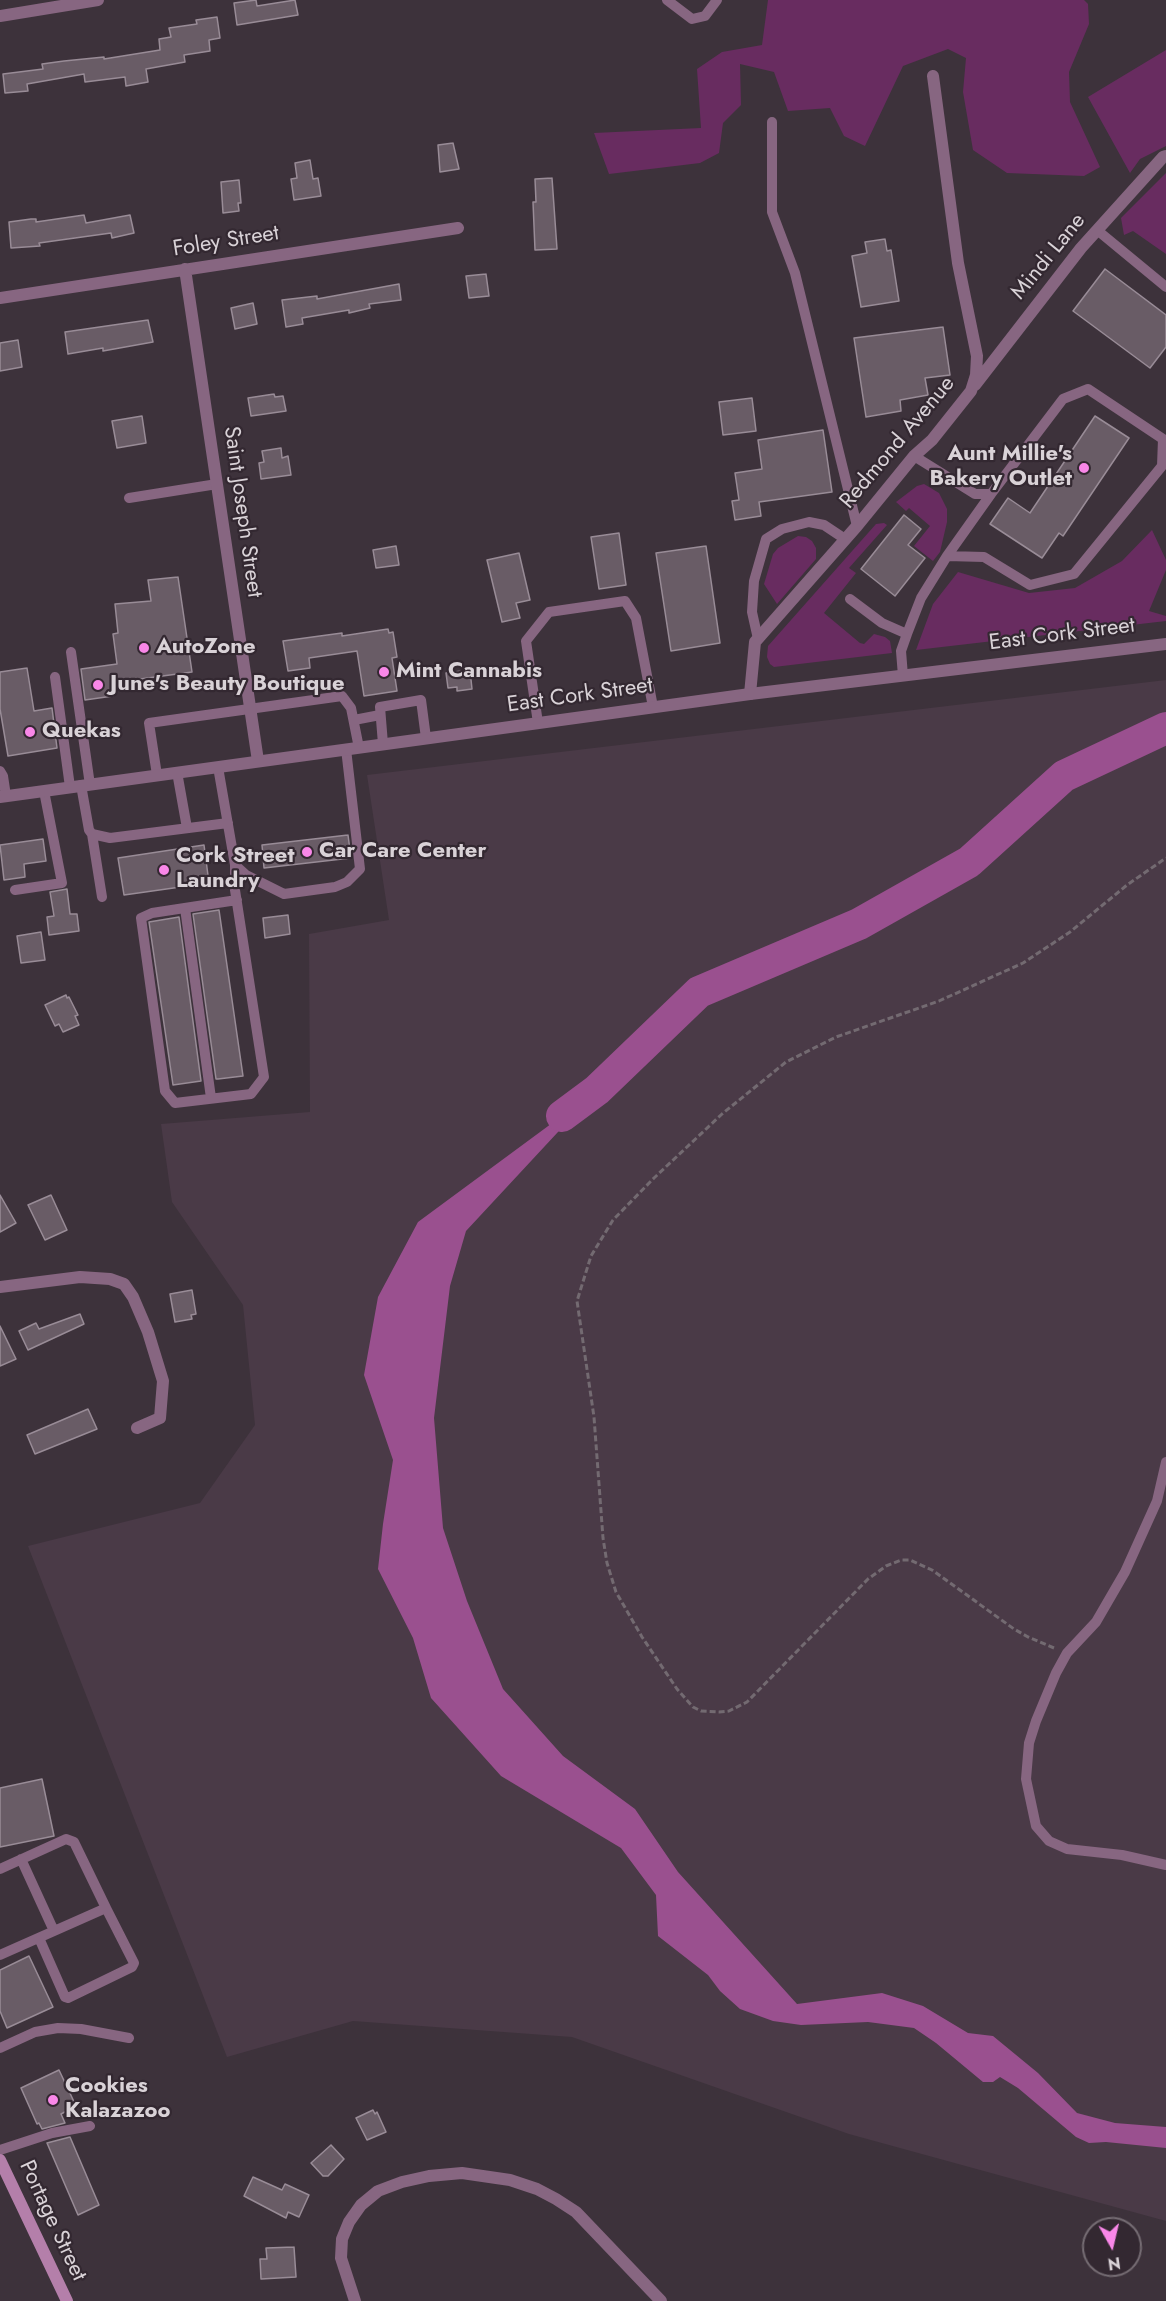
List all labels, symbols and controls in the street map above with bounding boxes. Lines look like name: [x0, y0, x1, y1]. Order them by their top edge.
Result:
street label: Mindi Lane: [1006, 209, 1092, 305]
street label: Foley Street: [171, 221, 281, 263]
street label: Redmond Avenue: [835, 371, 961, 515]
street label: Saint Joseph Street: [217, 425, 267, 599]
place label: Aunt Millie's Bakery Outlet: [930, 442, 1072, 494]
marker: Aunt Millie's Bakery Outlet: [1077, 461, 1091, 475]
street label: East Cork Street: [988, 613, 1136, 657]
place label: AutoZone: [156, 635, 256, 661]
marker: AutoZone: [137, 641, 151, 655]
place label: Mint Cannabis: [396, 659, 542, 685]
marker: Mint Cannabis: [377, 665, 391, 679]
place label: June's Beauty Boutique: [110, 672, 345, 698]
street label: East Cork Street: [505, 673, 655, 719]
marker: June's Beauty Boutique: [91, 678, 105, 692]
place label: Quekas: [42, 719, 121, 745]
marker: Quekas: [23, 725, 37, 739]
place label: Car Care Center: [319, 839, 486, 865]
place label: Cork Street Laundry: [176, 844, 294, 896]
marker: Car Care Center: [300, 845, 314, 859]
marker: Cork Street Laundry: [157, 863, 171, 877]
place label: Cookies Kalazazoo: [65, 2074, 170, 2126]
marker: Cookies Kalazazoo: [46, 2093, 60, 2107]
street label: Portage Street: [13, 2157, 91, 2285]
north arrow: [1082, 2217, 1142, 2277]
text: N: [1106, 2251, 1122, 2276]

